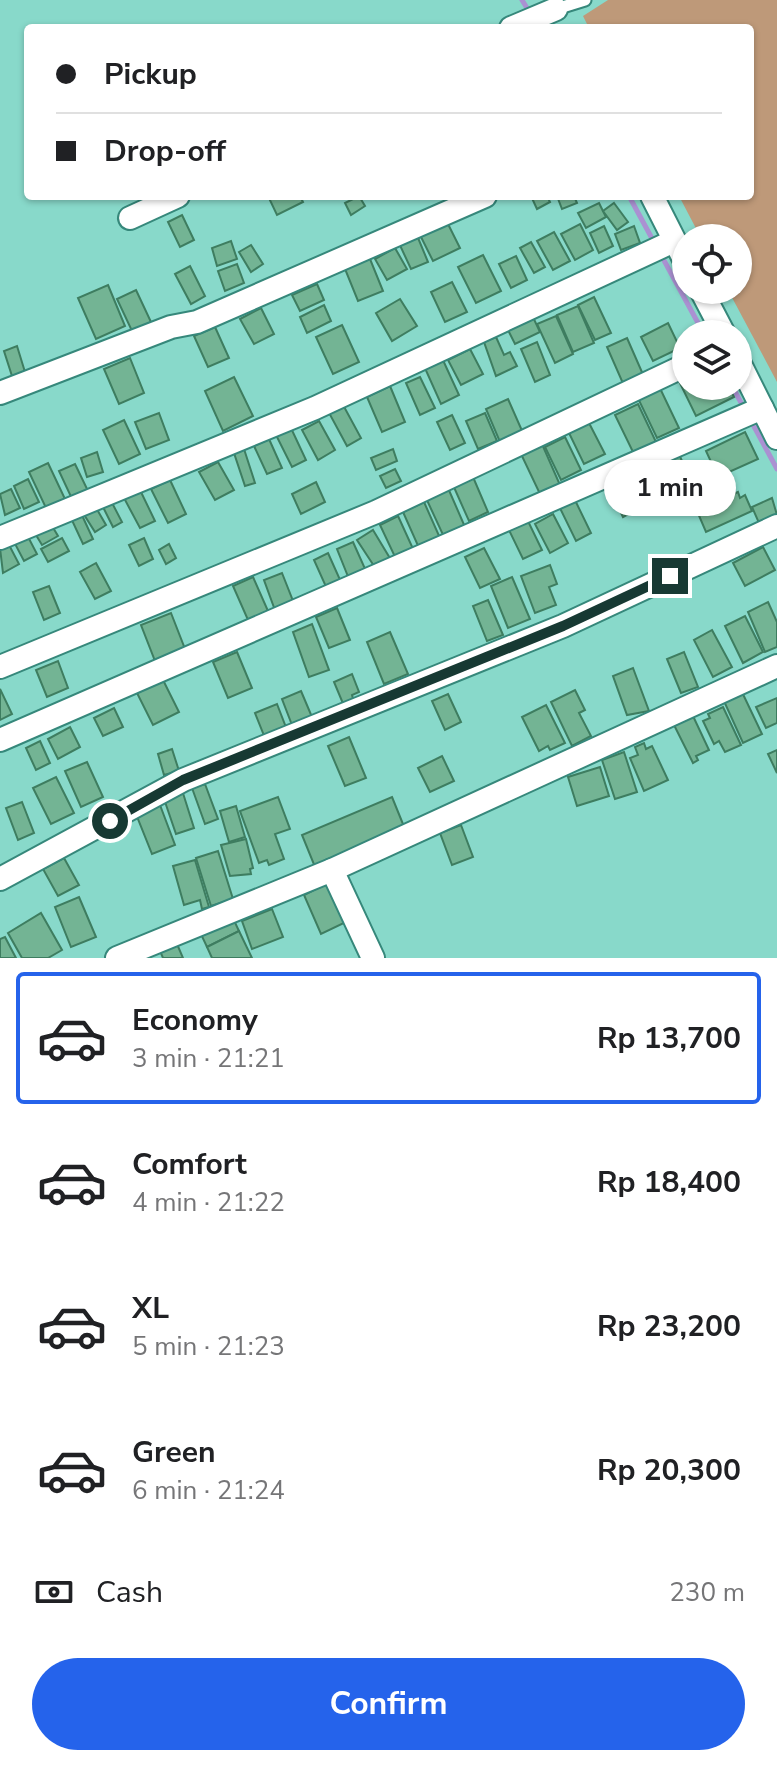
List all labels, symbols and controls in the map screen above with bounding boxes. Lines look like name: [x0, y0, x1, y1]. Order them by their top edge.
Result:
text: Pickup: [104, 54, 197, 95]
text: Drop-off: [104, 131, 226, 172]
map controls: [672, 224, 752, 400]
button: locate: [672, 224, 752, 304]
button: layers: [672, 320, 752, 400]
callout: 1 min: [604, 460, 736, 516]
text: 1 min: [636, 470, 704, 505]
route end: [652, 558, 688, 594]
route start: [92, 803, 128, 839]
text: Economy: [132, 1000, 258, 1041]
icon: car: [36, 1002, 108, 1074]
text: Rp 13,700: [597, 1018, 741, 1059]
text: 3 min · 21:21: [132, 1041, 285, 1076]
text: Comfort: [132, 1144, 247, 1185]
icon: car: [36, 1146, 108, 1218]
text: Rp 18,400: [597, 1162, 741, 1203]
text: 4 min · 21:22: [132, 1185, 285, 1220]
text: XL: [132, 1288, 169, 1329]
icon: car: [36, 1290, 108, 1362]
text: Rp 23,200: [597, 1306, 741, 1347]
text: 5 min · 21:23: [132, 1329, 285, 1364]
text: Green: [132, 1432, 216, 1473]
icon: car: [36, 1434, 108, 1506]
text: Rp 20,300: [597, 1450, 741, 1491]
text: 6 min · 21:24: [132, 1473, 285, 1508]
icon: cash: [32, 1570, 76, 1614]
text: Cash: [96, 1572, 163, 1613]
text: 230 m: [669, 1575, 745, 1610]
button: Confirm: [32, 1658, 745, 1750]

